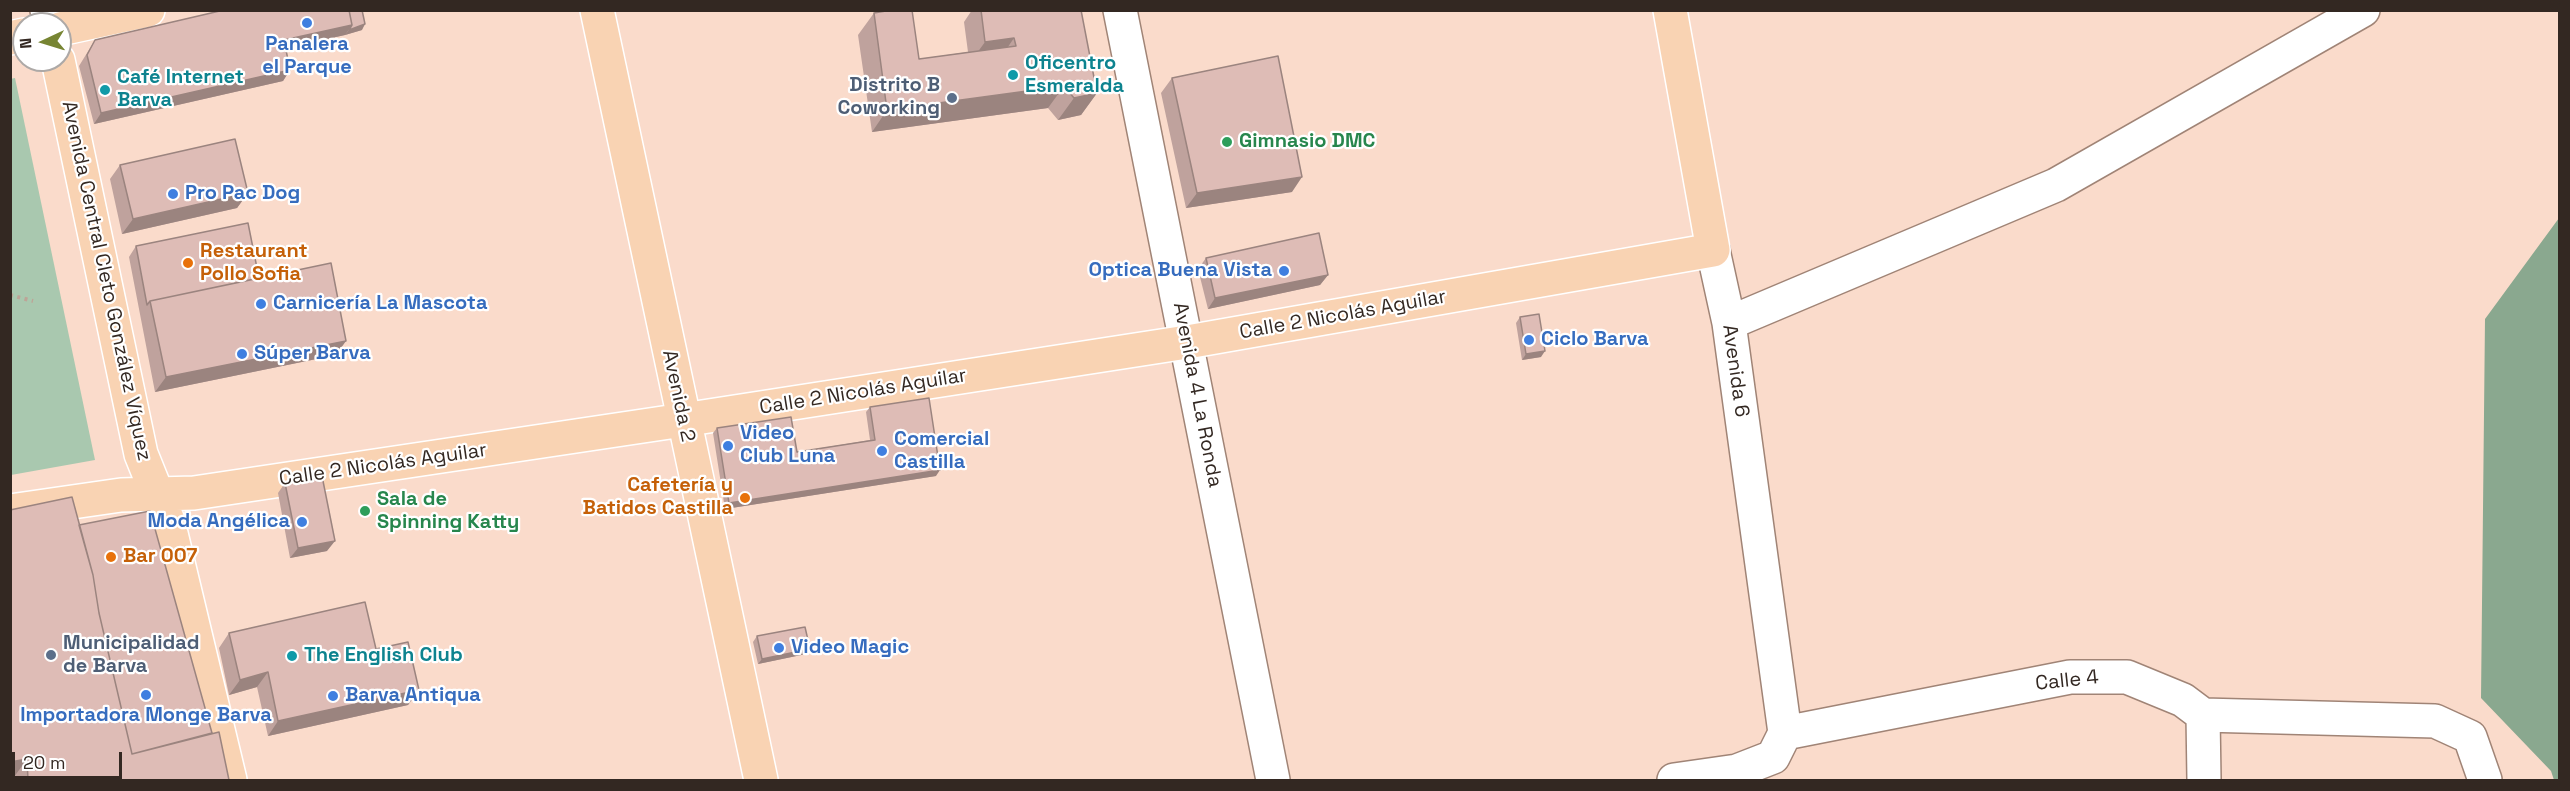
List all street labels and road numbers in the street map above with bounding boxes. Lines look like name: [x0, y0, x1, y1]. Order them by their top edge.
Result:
street label: Avenida Central Cleto González Víquez: [56, 99, 156, 463]
street label: Calle 2 Nicolás Aguilar: [1238, 285, 1448, 345]
street label: Avenida 4 La Ronda: [1167, 300, 1227, 490]
street label: Avenida 6: [1717, 323, 1753, 419]
street label: Avenida 2: [657, 348, 699, 444]
street label: Calle 2 Nicolás Aguilar: [758, 364, 968, 420]
street label: Calle 2 Nicolás Aguilar: [278, 439, 488, 491]
street label: Calle 4: [2034, 666, 2100, 696]

